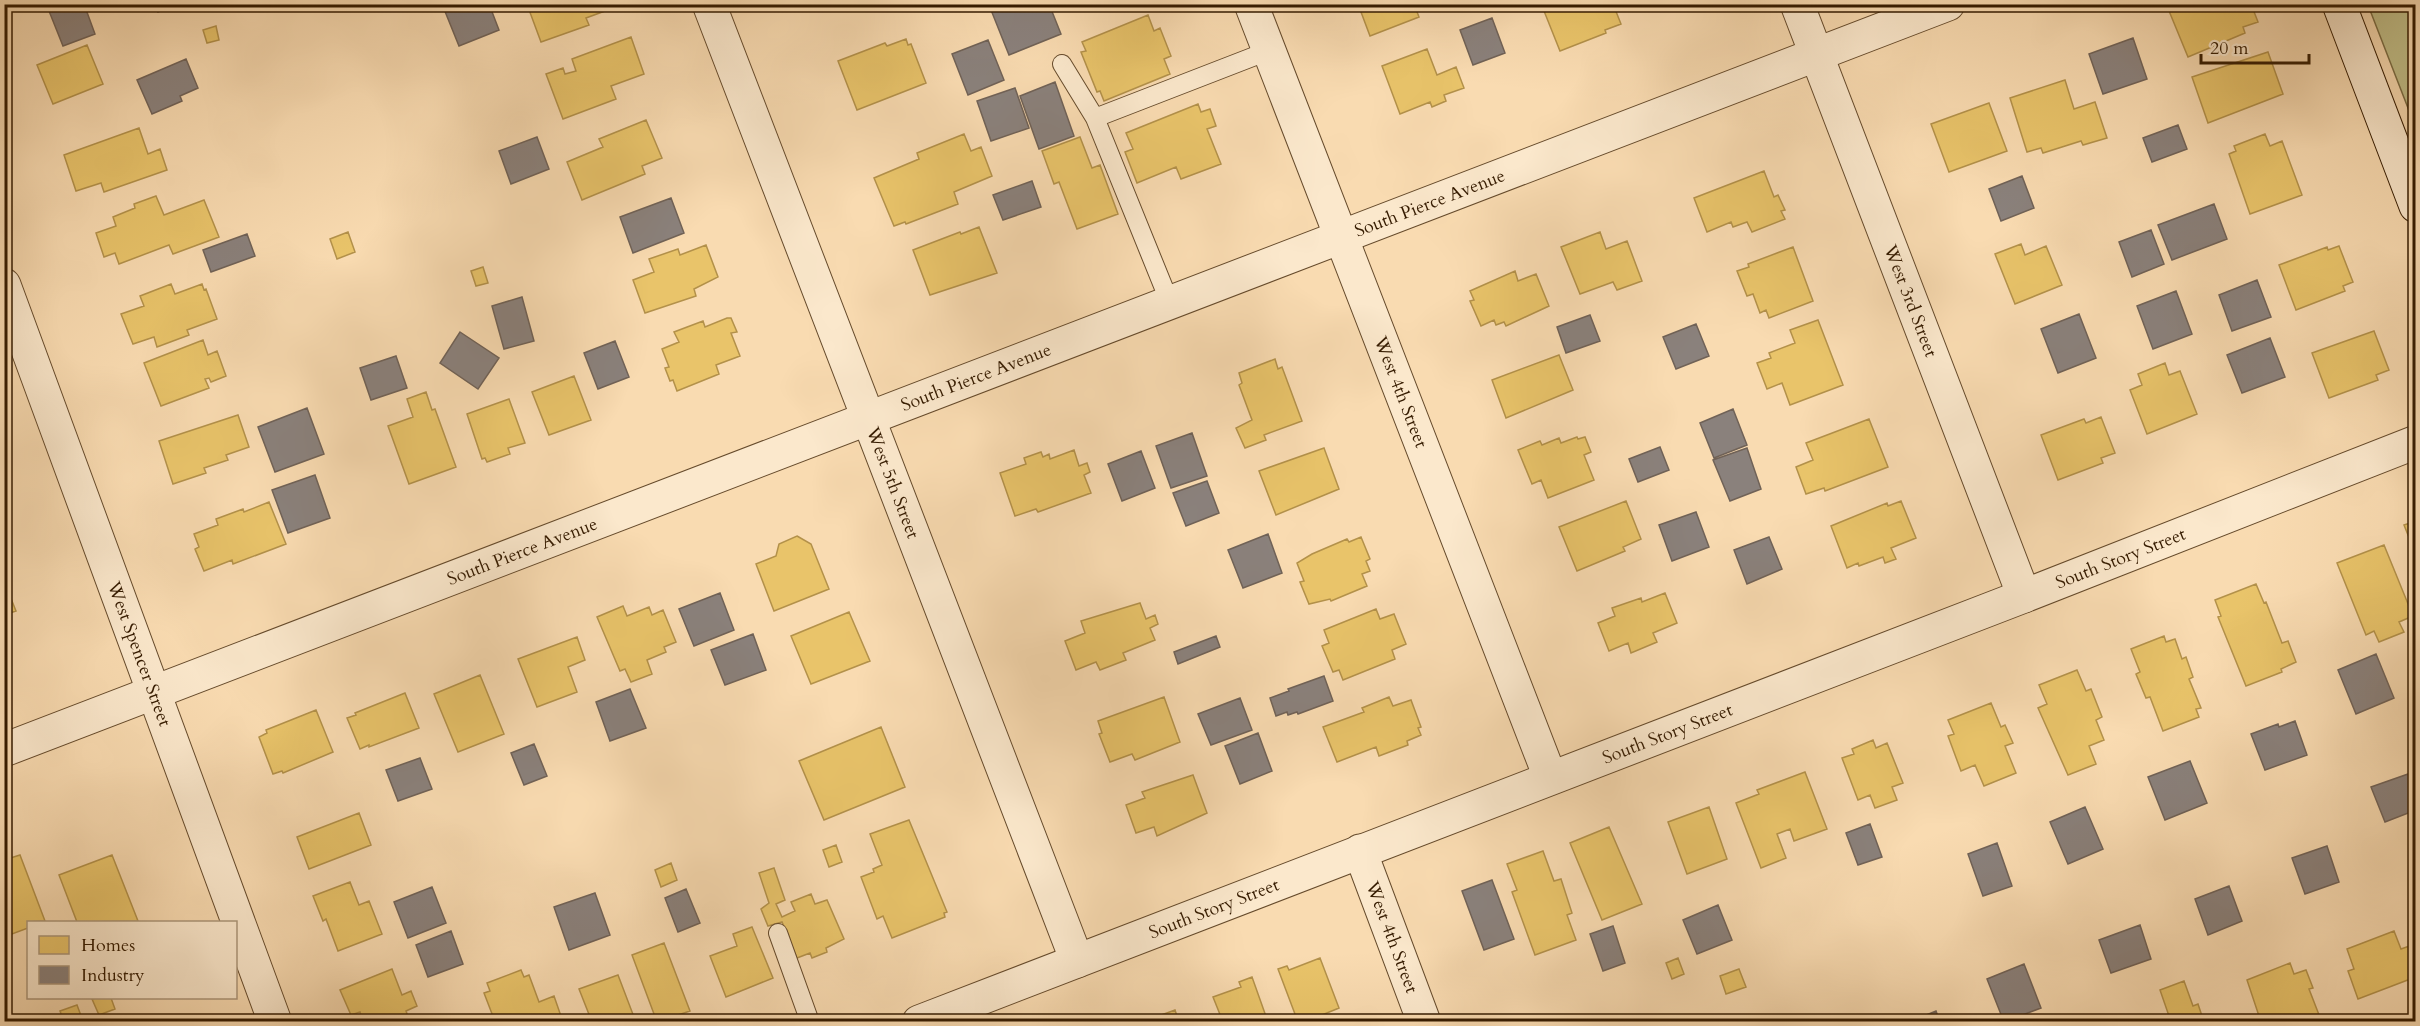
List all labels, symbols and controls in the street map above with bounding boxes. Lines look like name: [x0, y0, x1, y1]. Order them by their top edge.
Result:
scale bar: [2201, 27, 2309, 65]
text: 20 m: [2210, 36, 2249, 61]
street label: South Pierce Avenue: [1351, 163, 1508, 243]
street label: West 3rd Street: [1878, 240, 1944, 361]
street label: West 4th Street: [1368, 332, 1434, 452]
street label: South Pierce Avenue: [897, 337, 1055, 417]
street label: West 5th Street: [860, 422, 926, 543]
street label: South Pierce Avenue: [443, 511, 601, 591]
street label: South Story Street: [2052, 521, 2190, 595]
street label: West Spencer Street: [101, 577, 178, 730]
street label: South Story Street: [1599, 697, 1736, 770]
street label: South Story Street: [1145, 872, 1283, 945]
street label: West 4th Street: [1360, 877, 1425, 997]
legend: [27, 921, 237, 999]
text: Homes: [81, 933, 135, 958]
text: Industry: [81, 963, 145, 988]

